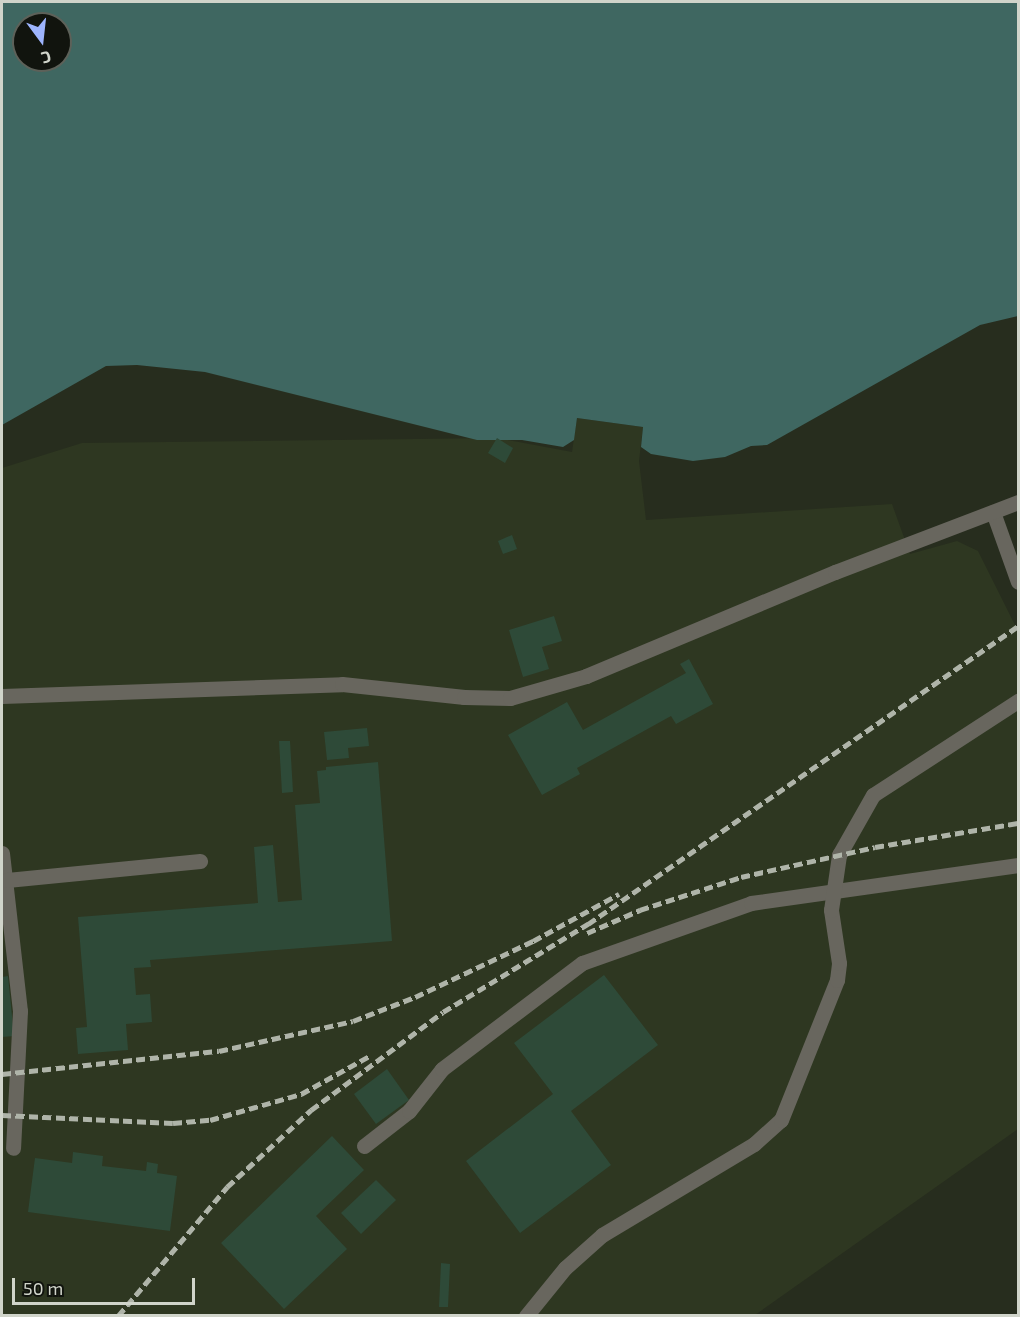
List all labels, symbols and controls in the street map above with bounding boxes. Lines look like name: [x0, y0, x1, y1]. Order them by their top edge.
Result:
north arrow: [12, 12, 72, 72]
text: С: [39, 48, 53, 68]
scale bar: [15, 1266, 198, 1304]
text: 50 m: [23, 1277, 63, 1299]

